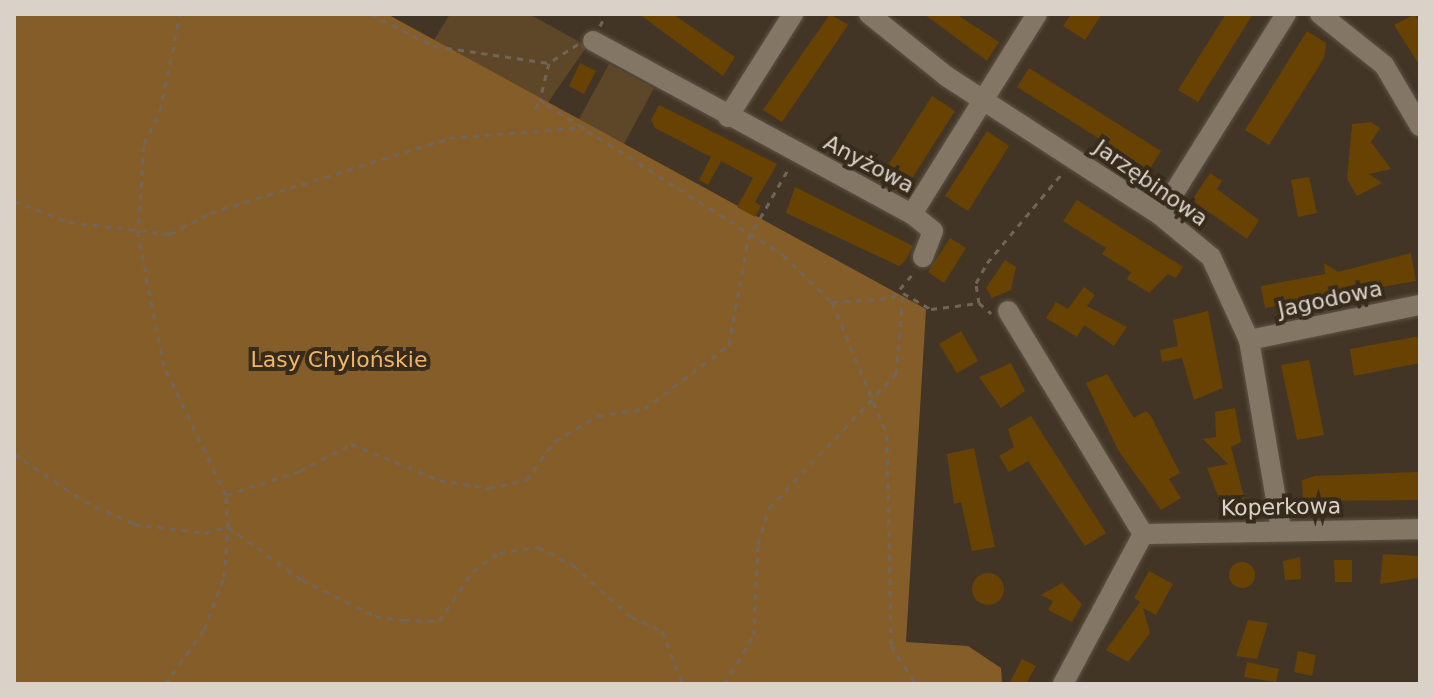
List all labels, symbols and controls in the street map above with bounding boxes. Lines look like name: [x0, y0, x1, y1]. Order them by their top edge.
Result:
street label: Anyżowa: [819, 129, 919, 199]
street label: Jarzębinowa: [1089, 134, 1213, 232]
street label: Jagodowa: [1275, 275, 1385, 323]
park label: Lasy Chylońskie: [251, 347, 427, 373]
street label: Koperkowa: [1221, 493, 1341, 521]

